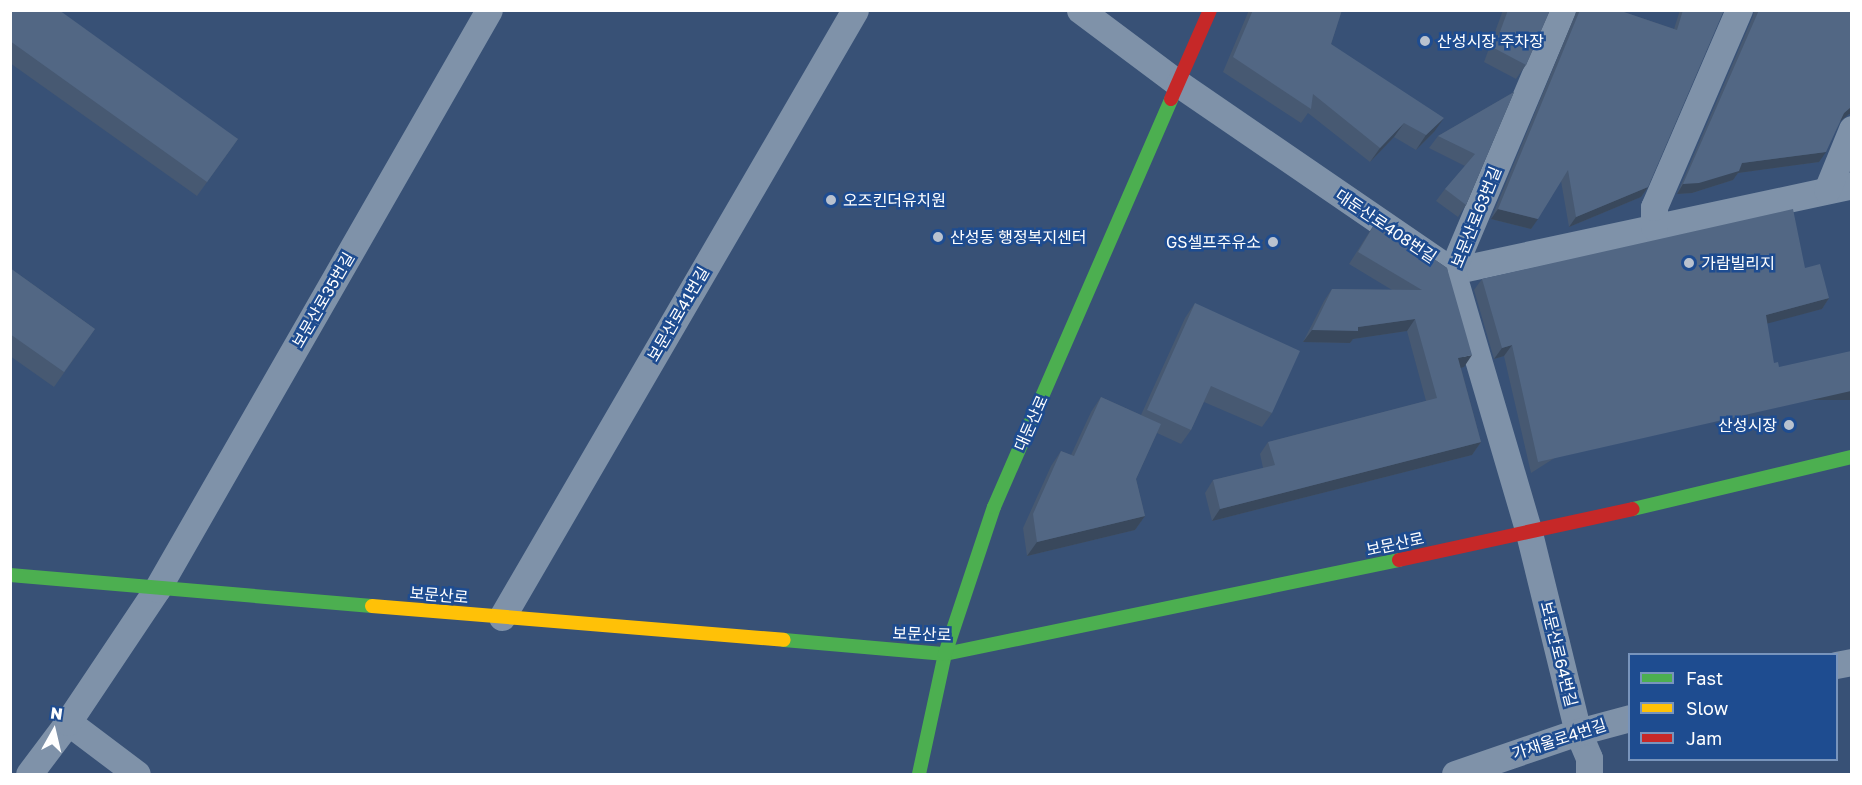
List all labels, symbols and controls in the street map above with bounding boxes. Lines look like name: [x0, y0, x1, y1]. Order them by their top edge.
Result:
place label: 산성시장 주차장: [1437, 31, 1544, 51]
marker: 산성시장 주차장: [1418, 34, 1432, 48]
street label: 보문산로63번길: [1447, 164, 1505, 270]
street label: 대둔산로408번길: [1332, 185, 1440, 267]
place label: 오즈킨더유치원: [843, 190, 946, 210]
marker: 오즈킨더유치원: [824, 193, 838, 207]
place label: 산성동 행정복지센터: [950, 227, 1086, 247]
marker: 산성동 행정복지센터: [931, 230, 945, 244]
place label: GS셀프주유소: [1166, 232, 1261, 252]
marker: GS셀프주유소: [1266, 235, 1280, 249]
street label: 보문산로35번길: [288, 249, 358, 351]
place label: 가람빌리지: [1701, 253, 1775, 273]
marker: 가람빌리지: [1682, 256, 1696, 270]
street label: 보문산로41번길: [643, 263, 713, 365]
street label: 대둔산로: [1010, 392, 1052, 454]
place label: 산성시장: [1718, 415, 1777, 435]
marker: 산성시장: [1782, 418, 1796, 432]
street label: 보문산로: [1364, 528, 1426, 560]
street label: 보문산로: [409, 583, 469, 607]
street label: 보문산로64번길: [1537, 599, 1581, 709]
street label: 보문산로: [892, 623, 952, 645]
legend: [1628, 653, 1838, 761]
text: Fast: [1686, 667, 1723, 689]
text: Slow: [1686, 697, 1728, 719]
north arrow: [24, 701, 84, 761]
text: N: [49, 702, 64, 724]
street label: 가재울로4번길: [1509, 715, 1609, 763]
text: Jam: [1686, 727, 1722, 749]

